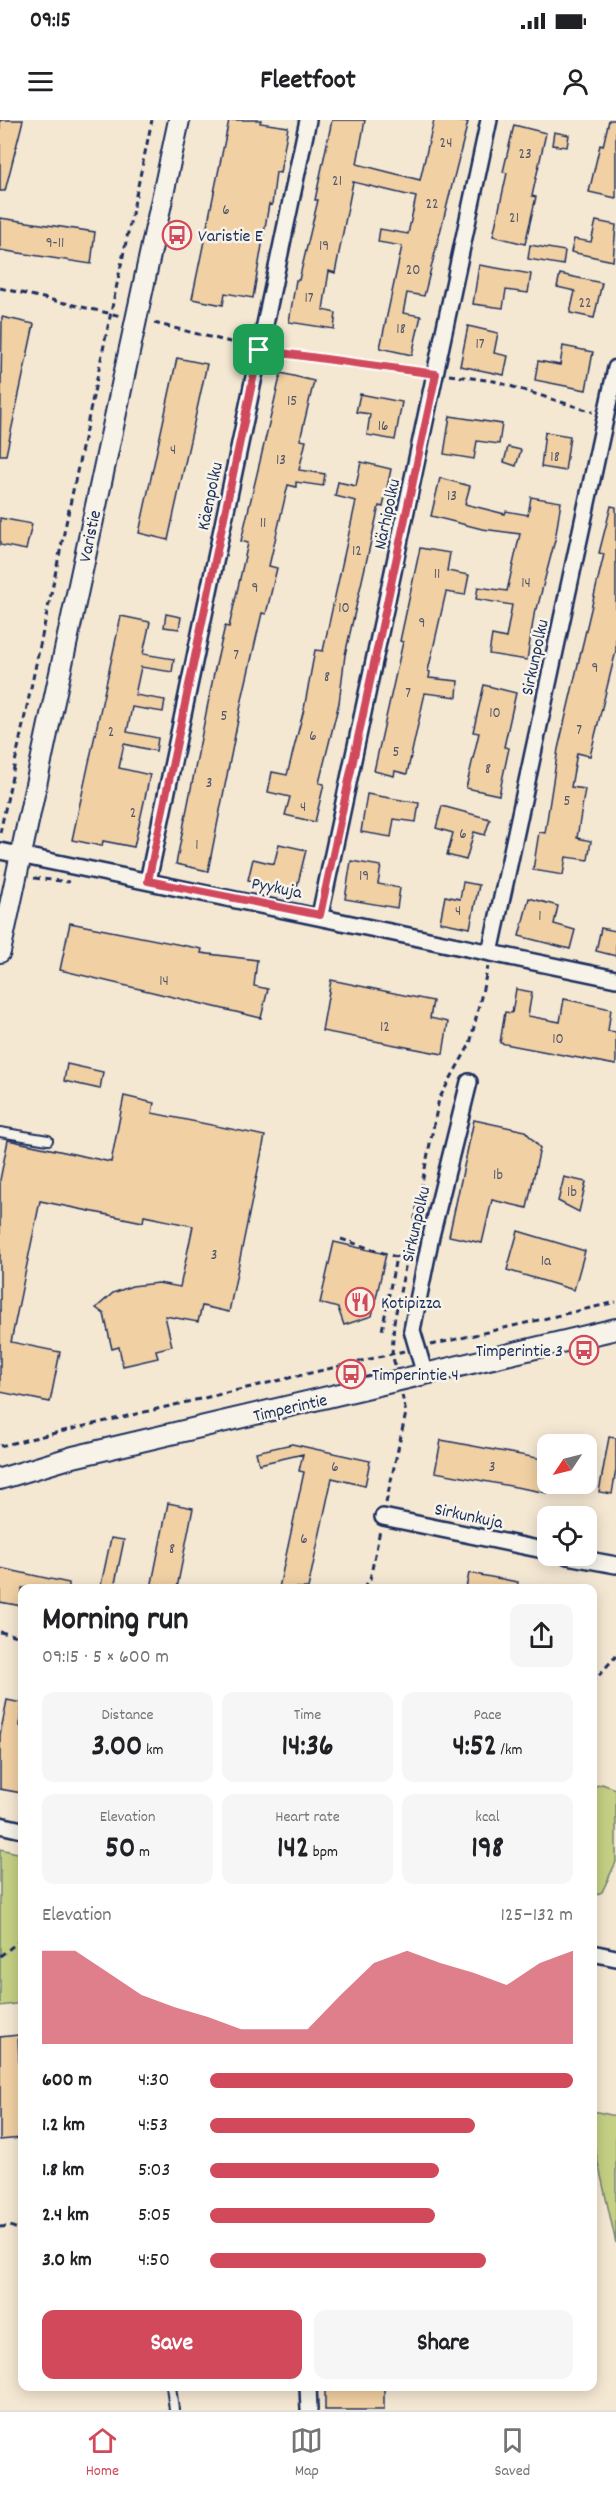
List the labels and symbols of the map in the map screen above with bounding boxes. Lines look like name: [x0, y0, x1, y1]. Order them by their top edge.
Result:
house number: 24: [440, 133, 452, 155]
house number: 23: [518, 144, 532, 166]
house number: 21: [332, 171, 342, 193]
house number: 22: [425, 194, 439, 216]
house number: 6: [222, 200, 230, 222]
house number: 21: [509, 208, 519, 230]
bus stop icon: Varistie E: [161, 219, 193, 251]
place label: Varistie E: [198, 225, 263, 250]
house number: 9-11: [46, 233, 64, 255]
house number: 19: [319, 236, 329, 258]
house number: 20: [406, 260, 420, 282]
house number: 17: [304, 288, 314, 310]
house number: 22: [578, 293, 592, 315]
house number: 18: [396, 319, 406, 341]
pin: [233, 324, 284, 375]
house number: 17: [475, 334, 485, 356]
house number: 15: [287, 391, 297, 413]
house number: 16: [378, 416, 388, 438]
house number: 4: [170, 440, 176, 462]
house number: 18: [550, 447, 560, 469]
house number: 13: [276, 450, 286, 472]
street label: Käenpolku: [192, 460, 231, 533]
street label: Närhipolku: [369, 477, 408, 552]
house number: 13: [447, 486, 457, 508]
street label: Varistie: [74, 508, 109, 565]
house number: 11: [260, 513, 266, 535]
house number: 12: [352, 541, 362, 563]
house number: 11: [434, 564, 440, 586]
house number: 14: [521, 573, 531, 595]
house number: 9: [252, 578, 258, 600]
house number: 10: [338, 598, 350, 620]
house number: 9: [419, 613, 425, 635]
street label: Sirkunpolku: [516, 617, 557, 698]
house number: 7: [233, 645, 239, 667]
house number: 9: [592, 658, 598, 680]
house number: 8: [324, 667, 330, 689]
house number: 7: [405, 683, 411, 705]
house number: 10: [489, 703, 501, 725]
house number: 5: [221, 706, 228, 728]
house number: 7: [576, 720, 582, 742]
house number: 2: [108, 722, 114, 744]
house number: 6: [309, 726, 317, 748]
house number: 5: [393, 742, 400, 764]
house number: 8: [485, 759, 491, 781]
house number: 3: [206, 773, 212, 795]
house number: 5: [564, 791, 571, 813]
house number: 4: [300, 797, 306, 819]
house number: 2: [130, 803, 136, 825]
house number: 6: [459, 824, 467, 846]
house number: 1: [195, 835, 199, 857]
house number: 19: [359, 866, 369, 888]
street label: Pyykuja: [249, 872, 305, 907]
house number: 4: [455, 901, 461, 923]
house number: 1: [538, 906, 542, 928]
house number: 14: [159, 971, 169, 993]
house number: 12: [380, 1017, 390, 1039]
house number: 10: [552, 1029, 564, 1051]
house number: 1b: [493, 1165, 503, 1187]
house number: 1b: [567, 1182, 577, 1204]
street label: Sirkunpolku: [397, 1184, 438, 1265]
house number: 3: [211, 1245, 217, 1267]
house number: 1a: [541, 1251, 552, 1273]
restaurant icon: Kotipizza: [344, 1286, 376, 1318]
place label: Kotipizza: [381, 1292, 442, 1317]
bus stop icon: Timperintie 3: [568, 1334, 600, 1366]
place label: Timperintie 3: [476, 1340, 563, 1365]
bus stop icon: Timperintie 4: [335, 1358, 367, 1390]
place label: Timperintie 4: [372, 1364, 459, 1389]
street label: Timperintie: [251, 1389, 330, 1430]
north arrow: [537, 1434, 597, 1494]
house number: 6: [331, 1457, 339, 1479]
house number: 3: [489, 1457, 495, 1479]
street label: Sirkunkuja: [432, 1498, 506, 1537]
house number: 6: [300, 1529, 308, 1551]
house number: 8: [169, 1539, 175, 1561]

